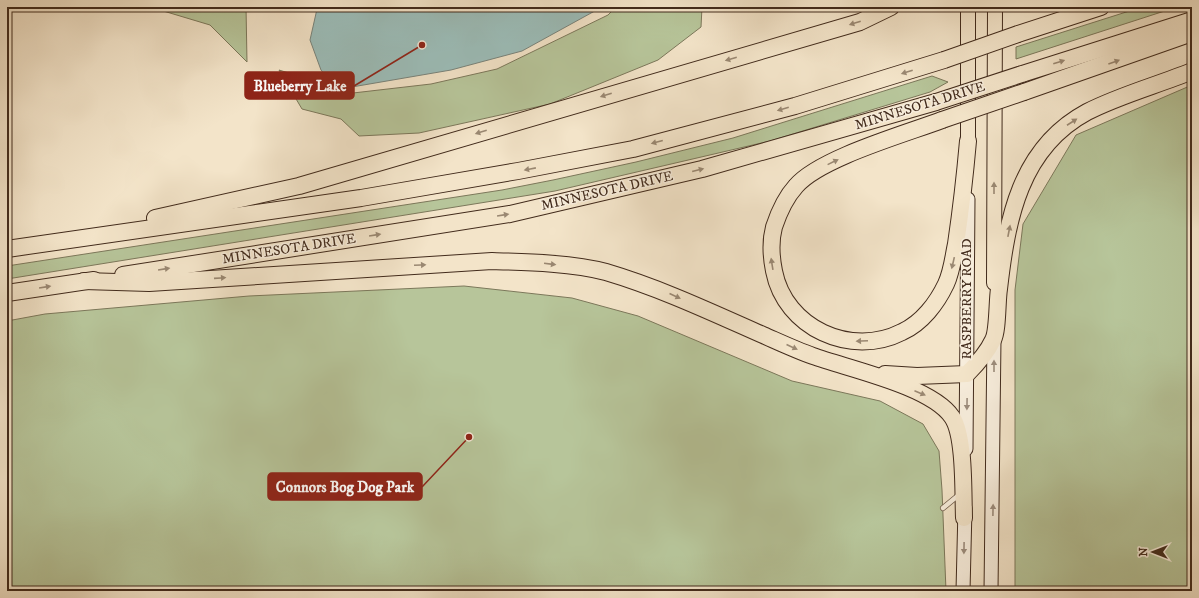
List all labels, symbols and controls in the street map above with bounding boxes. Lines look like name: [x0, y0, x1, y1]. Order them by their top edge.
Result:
one-way arrow: [849, 20, 861, 26]
one-way arrow: [724, 56, 736, 62]
one-way arrow: [1108, 58, 1120, 64]
one-way arrow: [1053, 59, 1065, 65]
one-way arrow: [901, 69, 913, 75]
callout: Blueberry Lake: [245, 72, 354, 99]
text: Blueberry Lake: [254, 77, 347, 96]
street label: MINNESOTA DRIVE: [853, 78, 987, 134]
one-way arrow: [599, 92, 611, 98]
one-way arrow: [776, 106, 788, 112]
one-way arrow: [1067, 118, 1077, 126]
one-way arrow: [475, 129, 487, 135]
one-way arrow: [651, 140, 663, 146]
one-way arrow: [828, 158, 839, 165]
one-way arrow: [524, 166, 536, 172]
street label: MINNESOTA DRIVE: [539, 167, 675, 215]
one-way arrow: [692, 167, 704, 173]
one-way arrow: [991, 181, 997, 194]
one-way arrow: [497, 212, 509, 218]
one-way arrow: [1006, 225, 1012, 237]
street label: MINNESOTA DRIVE: [221, 230, 357, 268]
one-way arrow: [369, 232, 381, 238]
street label: RASPBERRY ROAD: [958, 238, 976, 360]
one-way arrow: [949, 256, 955, 269]
one-way arrow: [769, 258, 775, 271]
one-way arrow: [414, 261, 426, 268]
one-way arrow: [544, 261, 556, 267]
one-way arrow: [158, 266, 170, 272]
one-way arrow: [214, 275, 226, 282]
one-way arrow: [39, 284, 51, 290]
one-way arrow: [669, 293, 681, 299]
one-way arrow: [855, 338, 868, 344]
one-way arrow: [786, 344, 798, 351]
one-way arrow: [991, 359, 997, 372]
one-way arrow: [914, 390, 925, 396]
one-way arrow: [963, 398, 970, 410]
callout: Connors Bog Dog Park: [268, 473, 422, 500]
text: Connors Bog Dog Park: [276, 478, 415, 497]
one-way arrow: [990, 503, 996, 516]
north arrow: [1133, 532, 1173, 572]
one-way arrow: [961, 542, 967, 555]
text: N: [1137, 547, 1151, 557]

